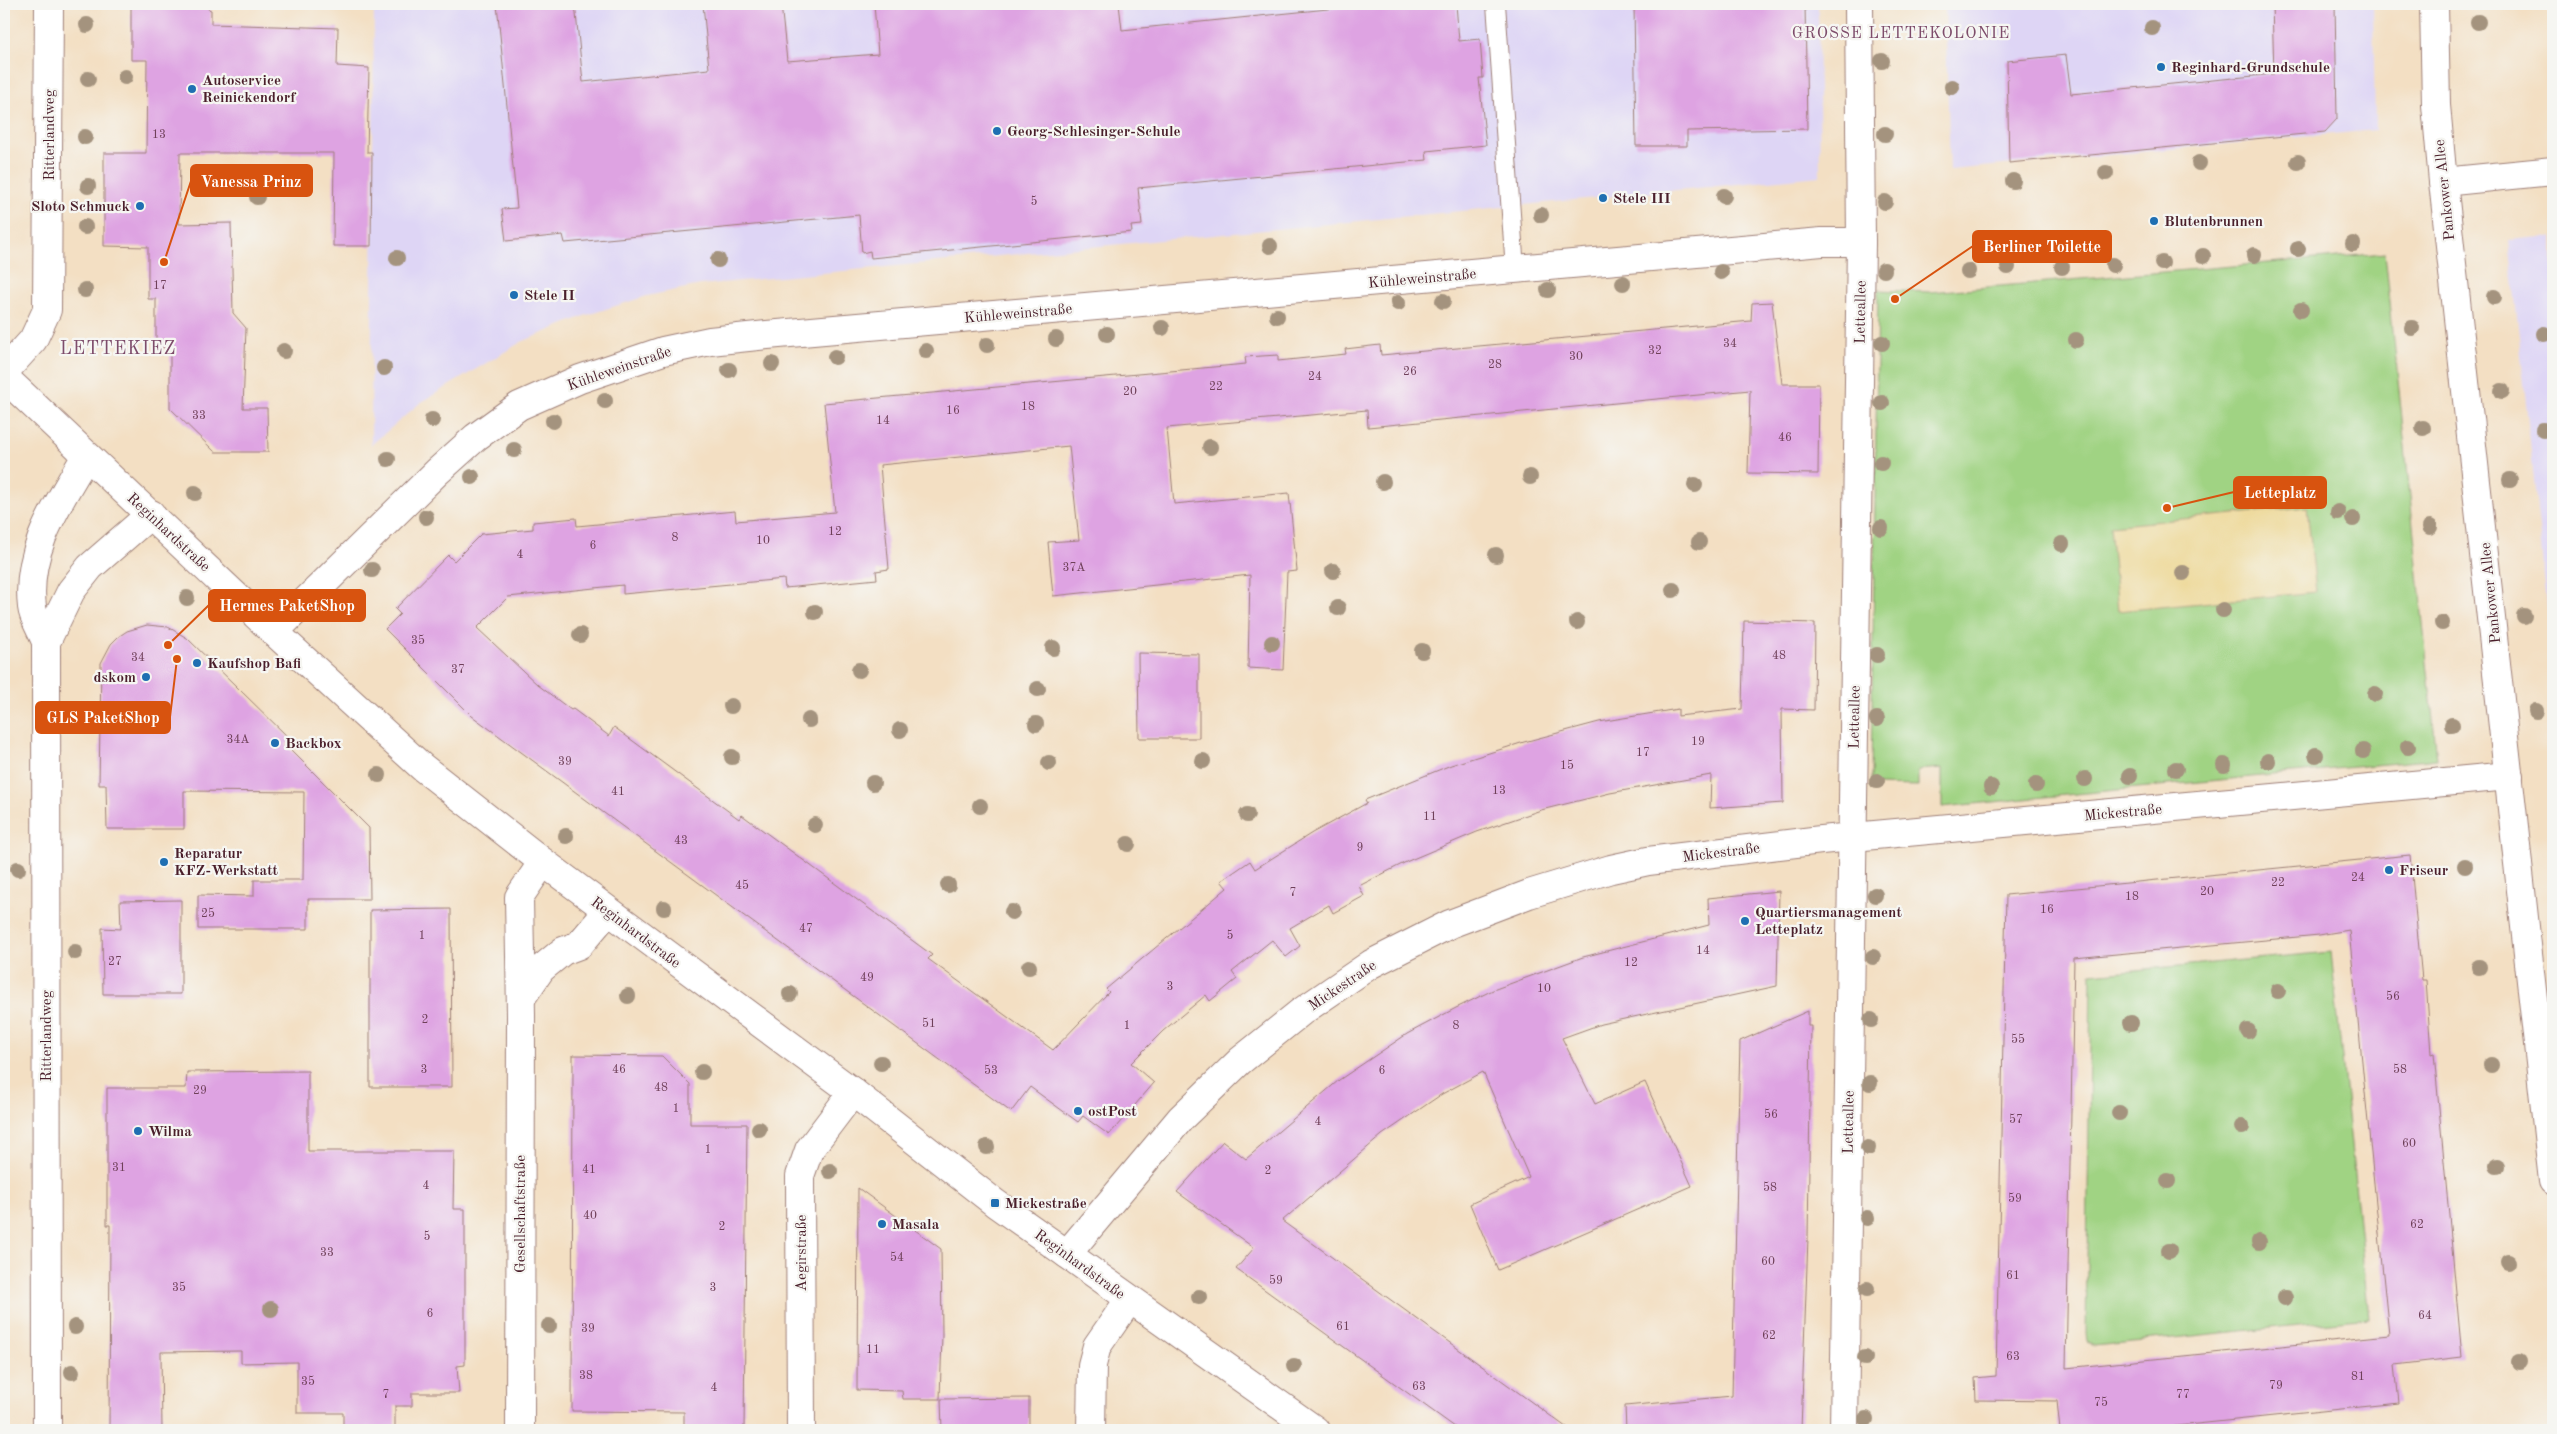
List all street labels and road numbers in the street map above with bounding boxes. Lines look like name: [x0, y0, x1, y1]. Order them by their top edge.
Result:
street label: Ritterlandweg: [43, 89, 58, 181]
street label: Pankower Allee: [2433, 138, 2458, 241]
street label: Kühleweinstraße: [1367, 267, 1477, 292]
street label: Letteallee: [1853, 280, 1870, 344]
street label: Kühleweinstraße: [963, 302, 1073, 327]
street label: Kühleweinstraße: [566, 345, 673, 394]
street label: Reginhardstraße: [124, 491, 212, 575]
street label: Pankower Allee: [2479, 541, 2504, 644]
street label: Letteallee: [1847, 685, 1864, 749]
street label: Mickestraße: [2084, 803, 2163, 824]
street label: Mickestraße: [1682, 841, 1761, 866]
street label: Reginhardstraße: [588, 895, 683, 972]
street label: Mickestraße: [1306, 958, 1379, 1014]
street label: Ritterlandweg: [40, 990, 55, 1082]
street label: Letteallee: [1841, 1090, 1858, 1154]
street label: Gesellschaftstraße: [514, 1155, 529, 1273]
street label: Aegirstraße: [795, 1215, 810, 1291]
street label: Reginhardstraße: [1031, 1228, 1127, 1303]

